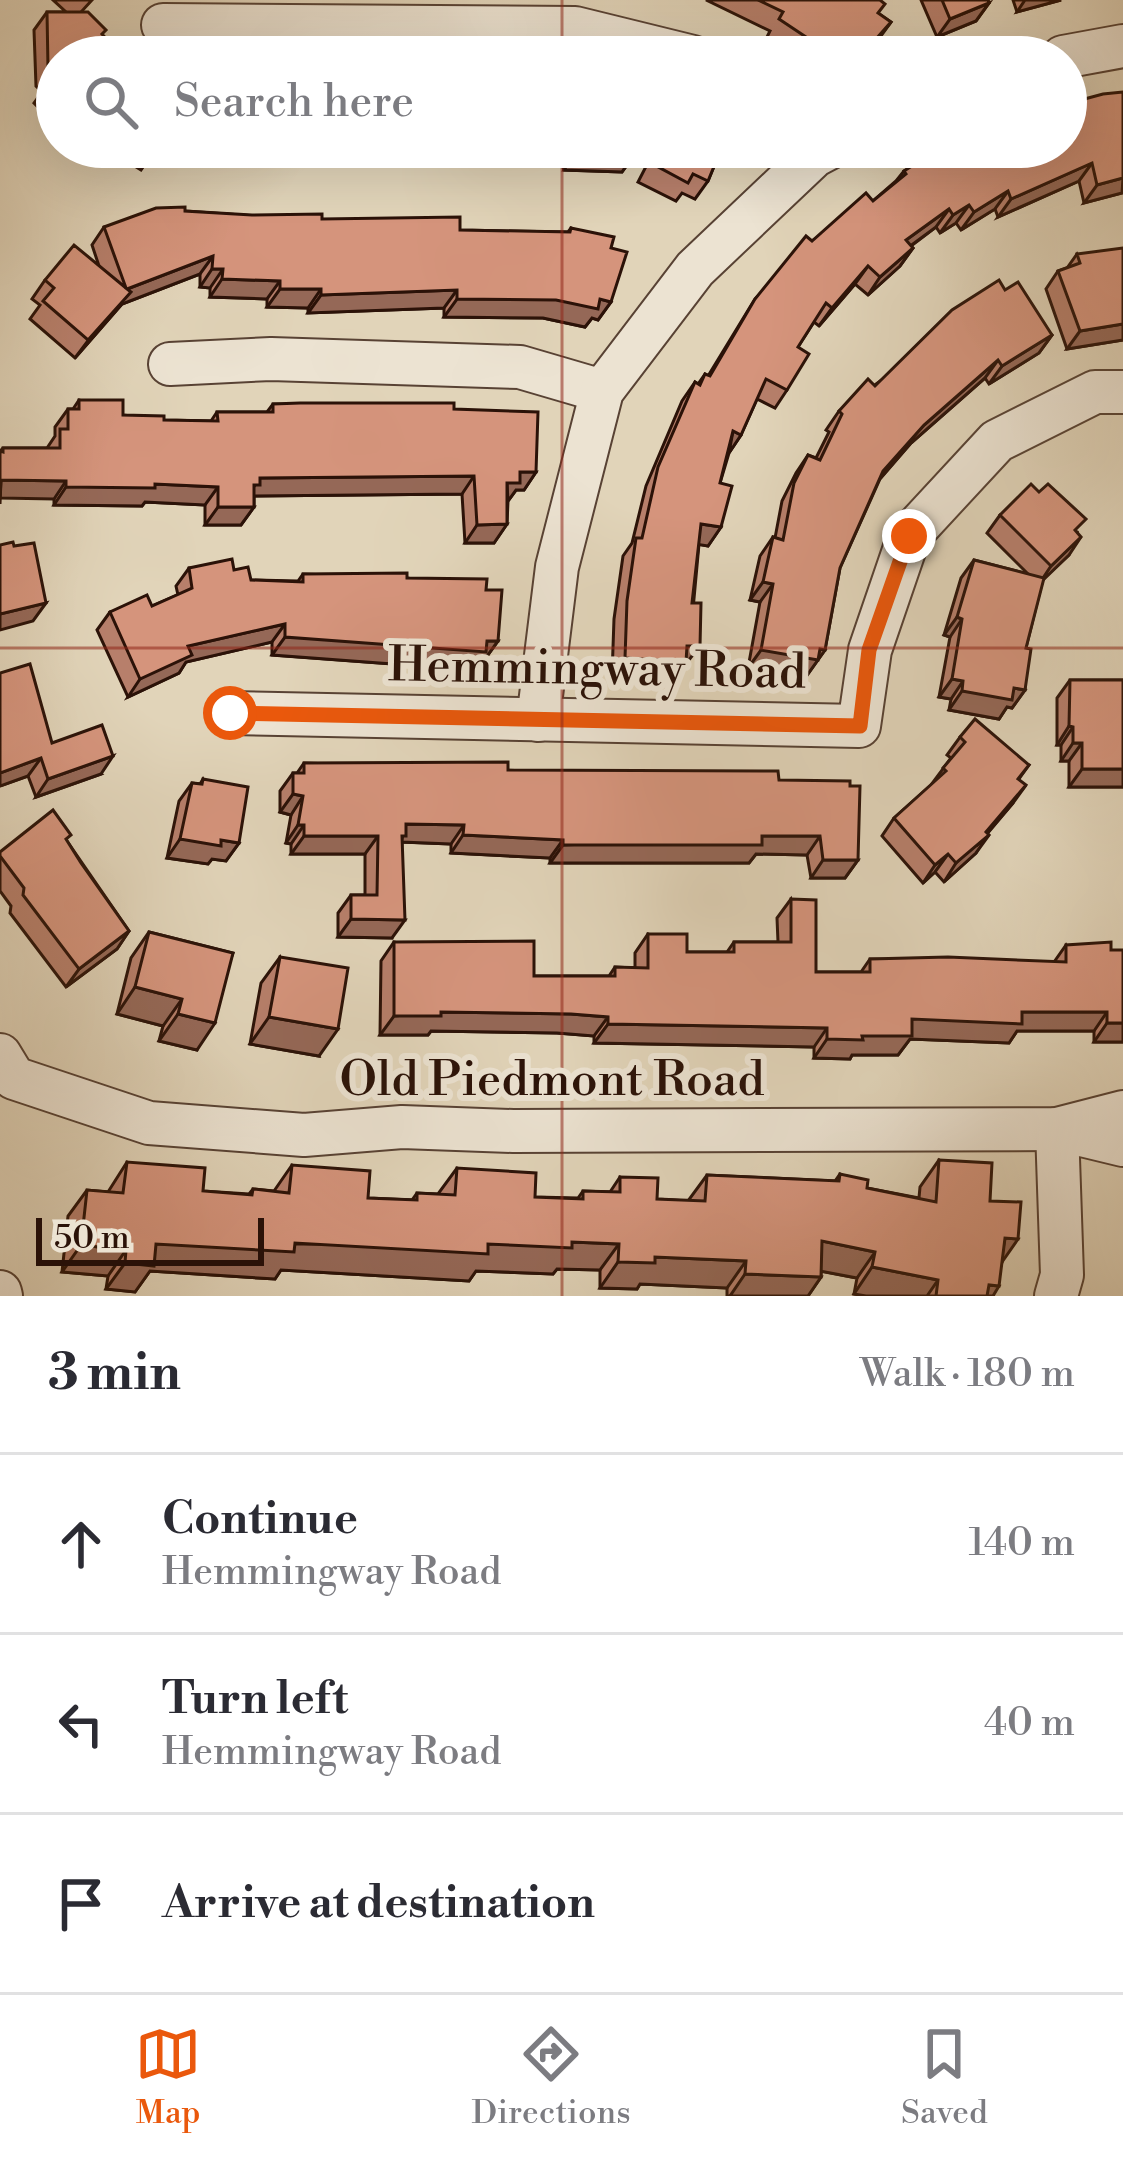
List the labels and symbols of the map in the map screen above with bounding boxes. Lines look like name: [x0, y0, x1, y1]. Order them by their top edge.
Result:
route end: [882, 509, 936, 563]
street label: Hemmingway Road: [388, 636, 806, 704]
route start: [203, 686, 257, 740]
street label: Old Piedmont Road: [340, 1051, 764, 1111]
scale bar: [36, 1212, 264, 1265]

